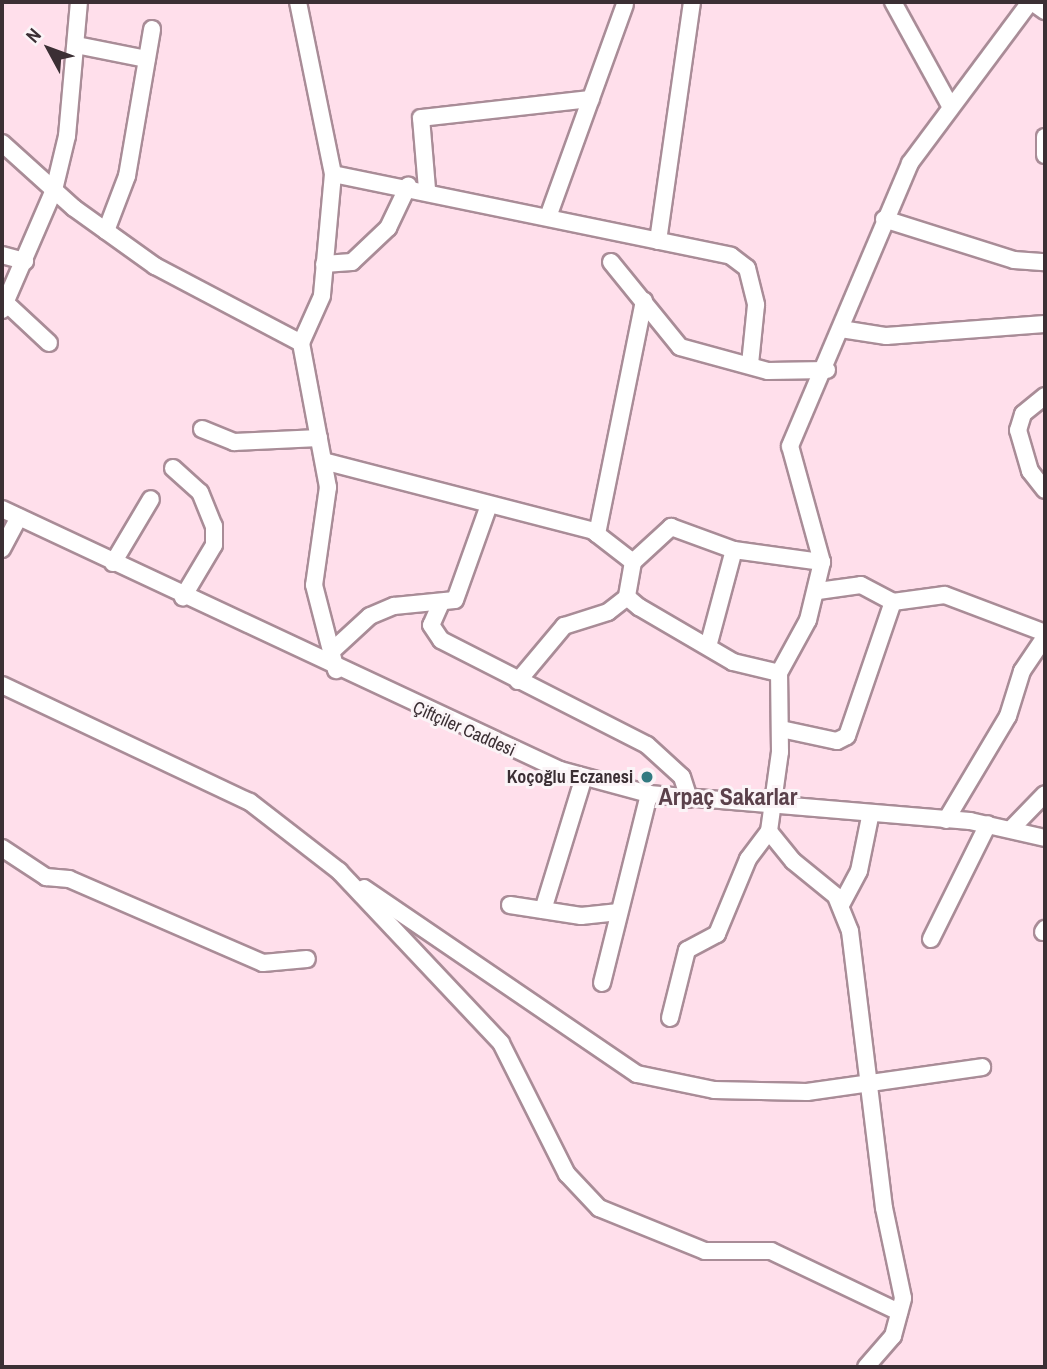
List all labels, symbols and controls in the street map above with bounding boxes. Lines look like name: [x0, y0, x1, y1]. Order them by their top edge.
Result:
north arrow: [14, 14, 84, 84]
text: N: [20, 22, 47, 48]
street label: Çiftçiler Caddesi: [409, 697, 519, 761]
place label: Koçoğlu Eczanesi: [507, 766, 633, 788]
marker: Koçoğlu Eczanesi: [639, 769, 655, 785]
district label: Arpaç Sakarlar: [659, 783, 797, 811]

